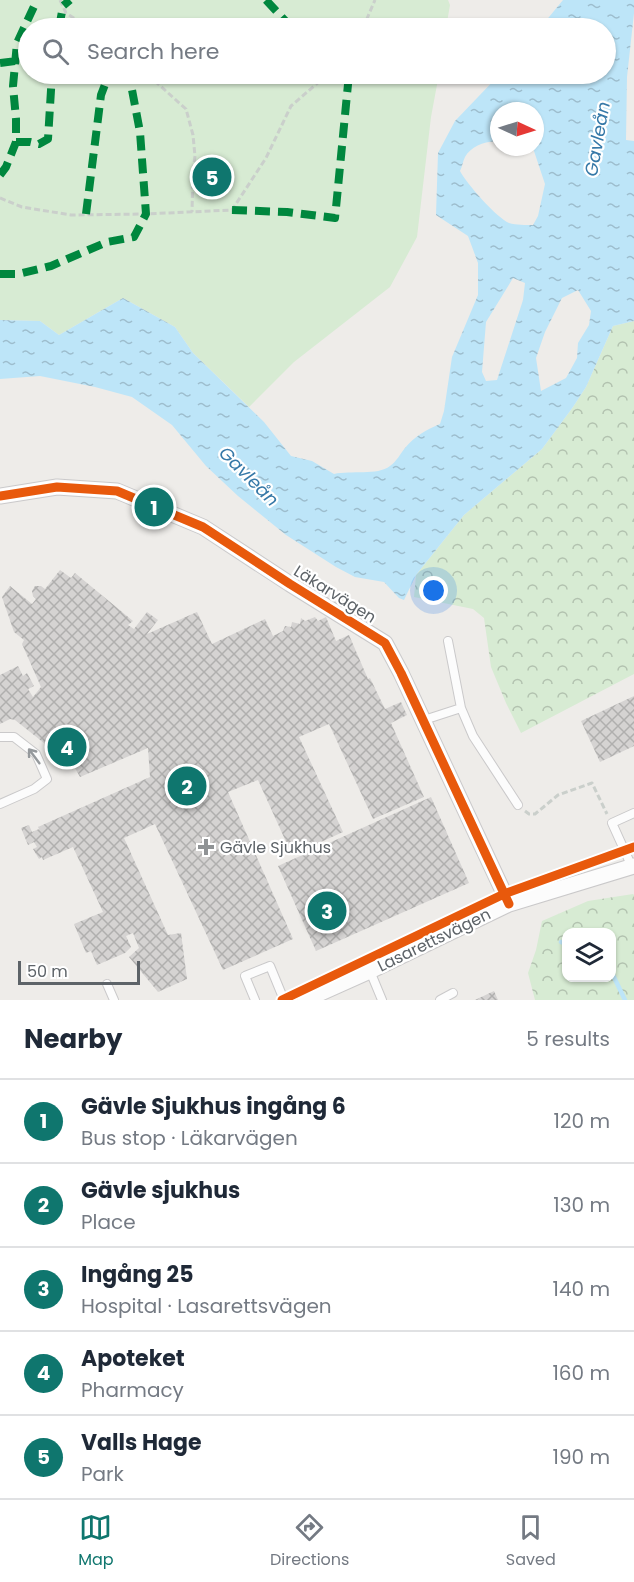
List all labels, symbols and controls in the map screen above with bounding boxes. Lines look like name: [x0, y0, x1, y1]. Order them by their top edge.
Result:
search box: [18, 18, 616, 84]
icon: search: [39, 35, 72, 68]
text: Search here: [87, 36, 220, 67]
water label: Gavleån: [578, 100, 616, 178]
north arrow: [490, 102, 544, 156]
pin: 5: [192, 154, 232, 200]
water label: Gavleån: [213, 440, 285, 512]
pin: 1: [134, 484, 174, 530]
street label: Läkarvägen: [289, 559, 381, 629]
your location: [419, 576, 448, 605]
pin: 4: [48, 724, 86, 770]
one-way arrow: [28, 748, 41, 764]
pin: 2: [168, 764, 207, 808]
place label: Gävle Sjukhus: [220, 836, 331, 859]
marker: Gävle Sjukhus: [197, 838, 215, 856]
pin: 3: [308, 888, 346, 934]
street label: Lasarettsvägen: [373, 903, 495, 977]
map controls: [562, 928, 616, 982]
button: layers: [562, 928, 616, 982]
scale bar: [18, 958, 140, 986]
text: 50 m: [27, 960, 68, 983]
text: Nearby: [24, 1021, 122, 1057]
text: 5 results: [526, 1025, 610, 1053]
text: Gävle Sjukhus ingång 6: [81, 1091, 346, 1122]
text: 1: [40, 1107, 47, 1135]
text: 120 m: [554, 1107, 610, 1135]
text: Bus stop · Läkarvägen: [81, 1124, 298, 1152]
text: Gävle sjukhus: [81, 1175, 240, 1206]
text: 2: [38, 1191, 49, 1219]
text: 130 m: [553, 1191, 610, 1219]
text: Place: [81, 1208, 136, 1236]
text: Ingång 25: [81, 1259, 194, 1290]
text: 3: [37, 1275, 50, 1303]
text: 140 m: [553, 1275, 610, 1303]
text: Hospital · Lasarettsvägen: [81, 1292, 332, 1320]
text: Apoteket: [81, 1343, 185, 1374]
text: 4: [37, 1359, 50, 1387]
text: 160 m: [552, 1359, 610, 1387]
text: Pharmacy: [81, 1376, 184, 1404]
text: Valls Hage: [81, 1427, 201, 1458]
text: 5: [37, 1443, 50, 1471]
text: 190 m: [553, 1443, 610, 1471]
text: Park: [81, 1460, 124, 1488]
tab: Map: [78, 1511, 114, 1572]
tab: Directions: [270, 1511, 349, 1572]
tab: Saved: [506, 1511, 556, 1572]

